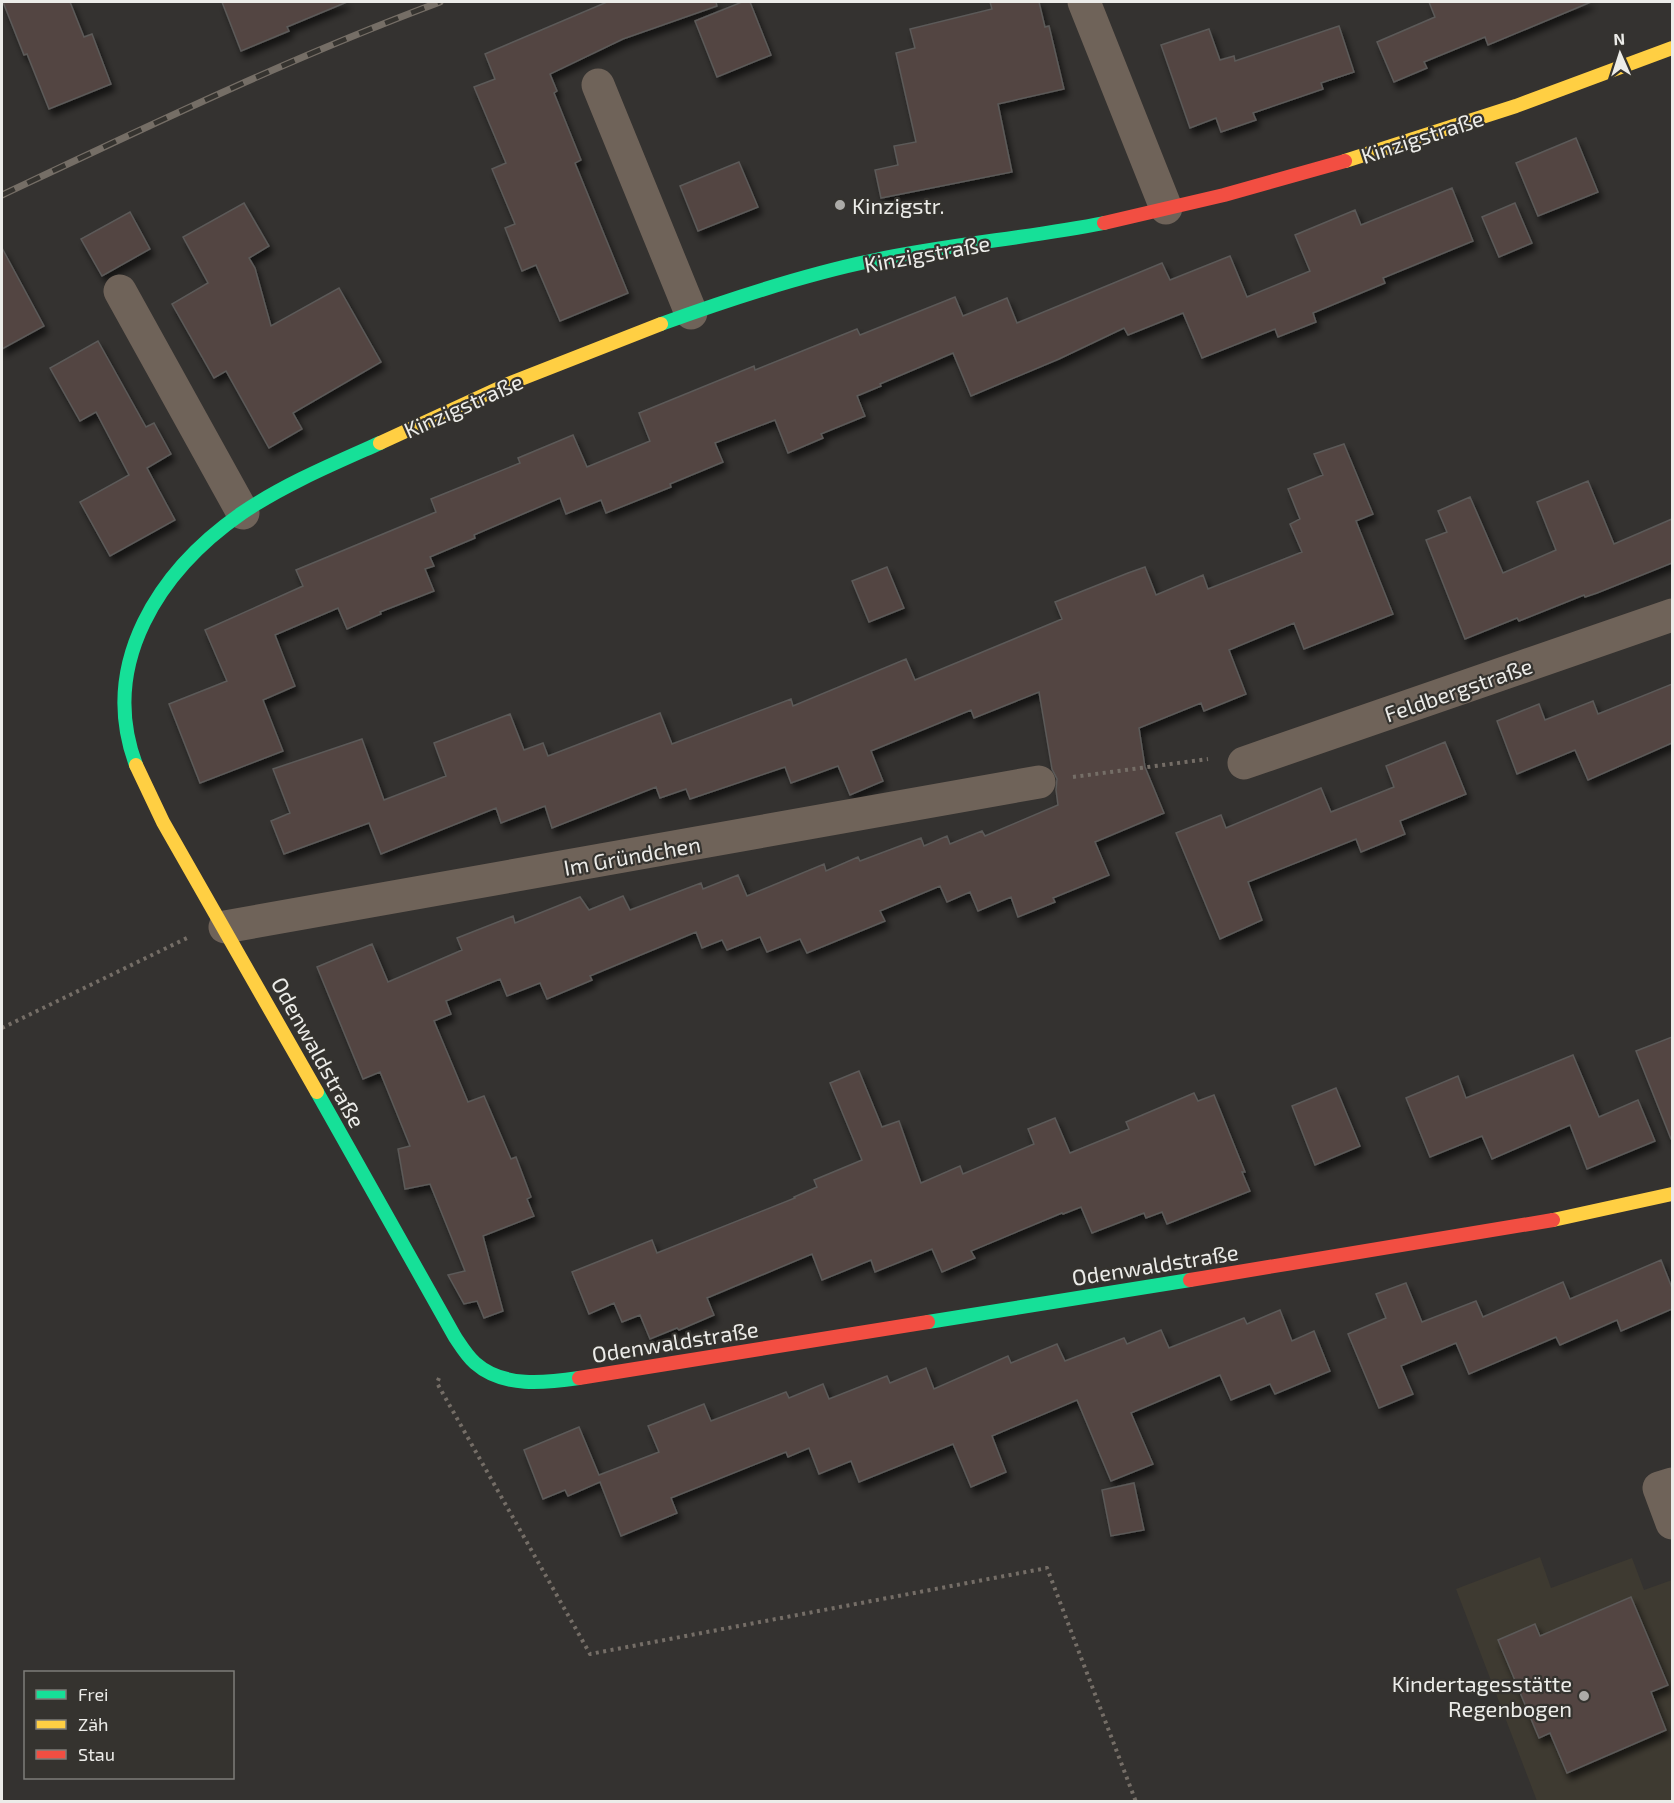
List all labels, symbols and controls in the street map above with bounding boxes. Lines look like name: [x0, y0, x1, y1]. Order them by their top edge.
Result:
north arrow: [1590, 24, 1650, 84]
text: N: [1613, 29, 1625, 48]
street label: Kinzigstraße: [1357, 104, 1487, 168]
place label: Kinzigstr.: [852, 192, 944, 218]
marker: Kinzigstr.: [833, 198, 847, 212]
street label: Kinzigstraße: [862, 229, 992, 277]
street label: Kinzigstraße: [400, 367, 526, 443]
street label: Feldbergstraße: [1381, 651, 1535, 727]
street label: Im Gründchen: [561, 830, 703, 880]
street label: Odenwaldstraße: [267, 972, 371, 1132]
street label: Odenwaldstraße: [1070, 1238, 1240, 1290]
street label: Odenwaldstraße: [590, 1315, 760, 1367]
place label: Kindertagesstätte Regenbogen: [1392, 1670, 1572, 1721]
legend: [24, 1671, 234, 1779]
text: Frei: [78, 1683, 109, 1705]
marker: Kindertagesstätte Regenbogen: [1577, 1689, 1591, 1703]
text: Zäh: [78, 1713, 109, 1735]
text: Stau: [78, 1743, 115, 1765]

